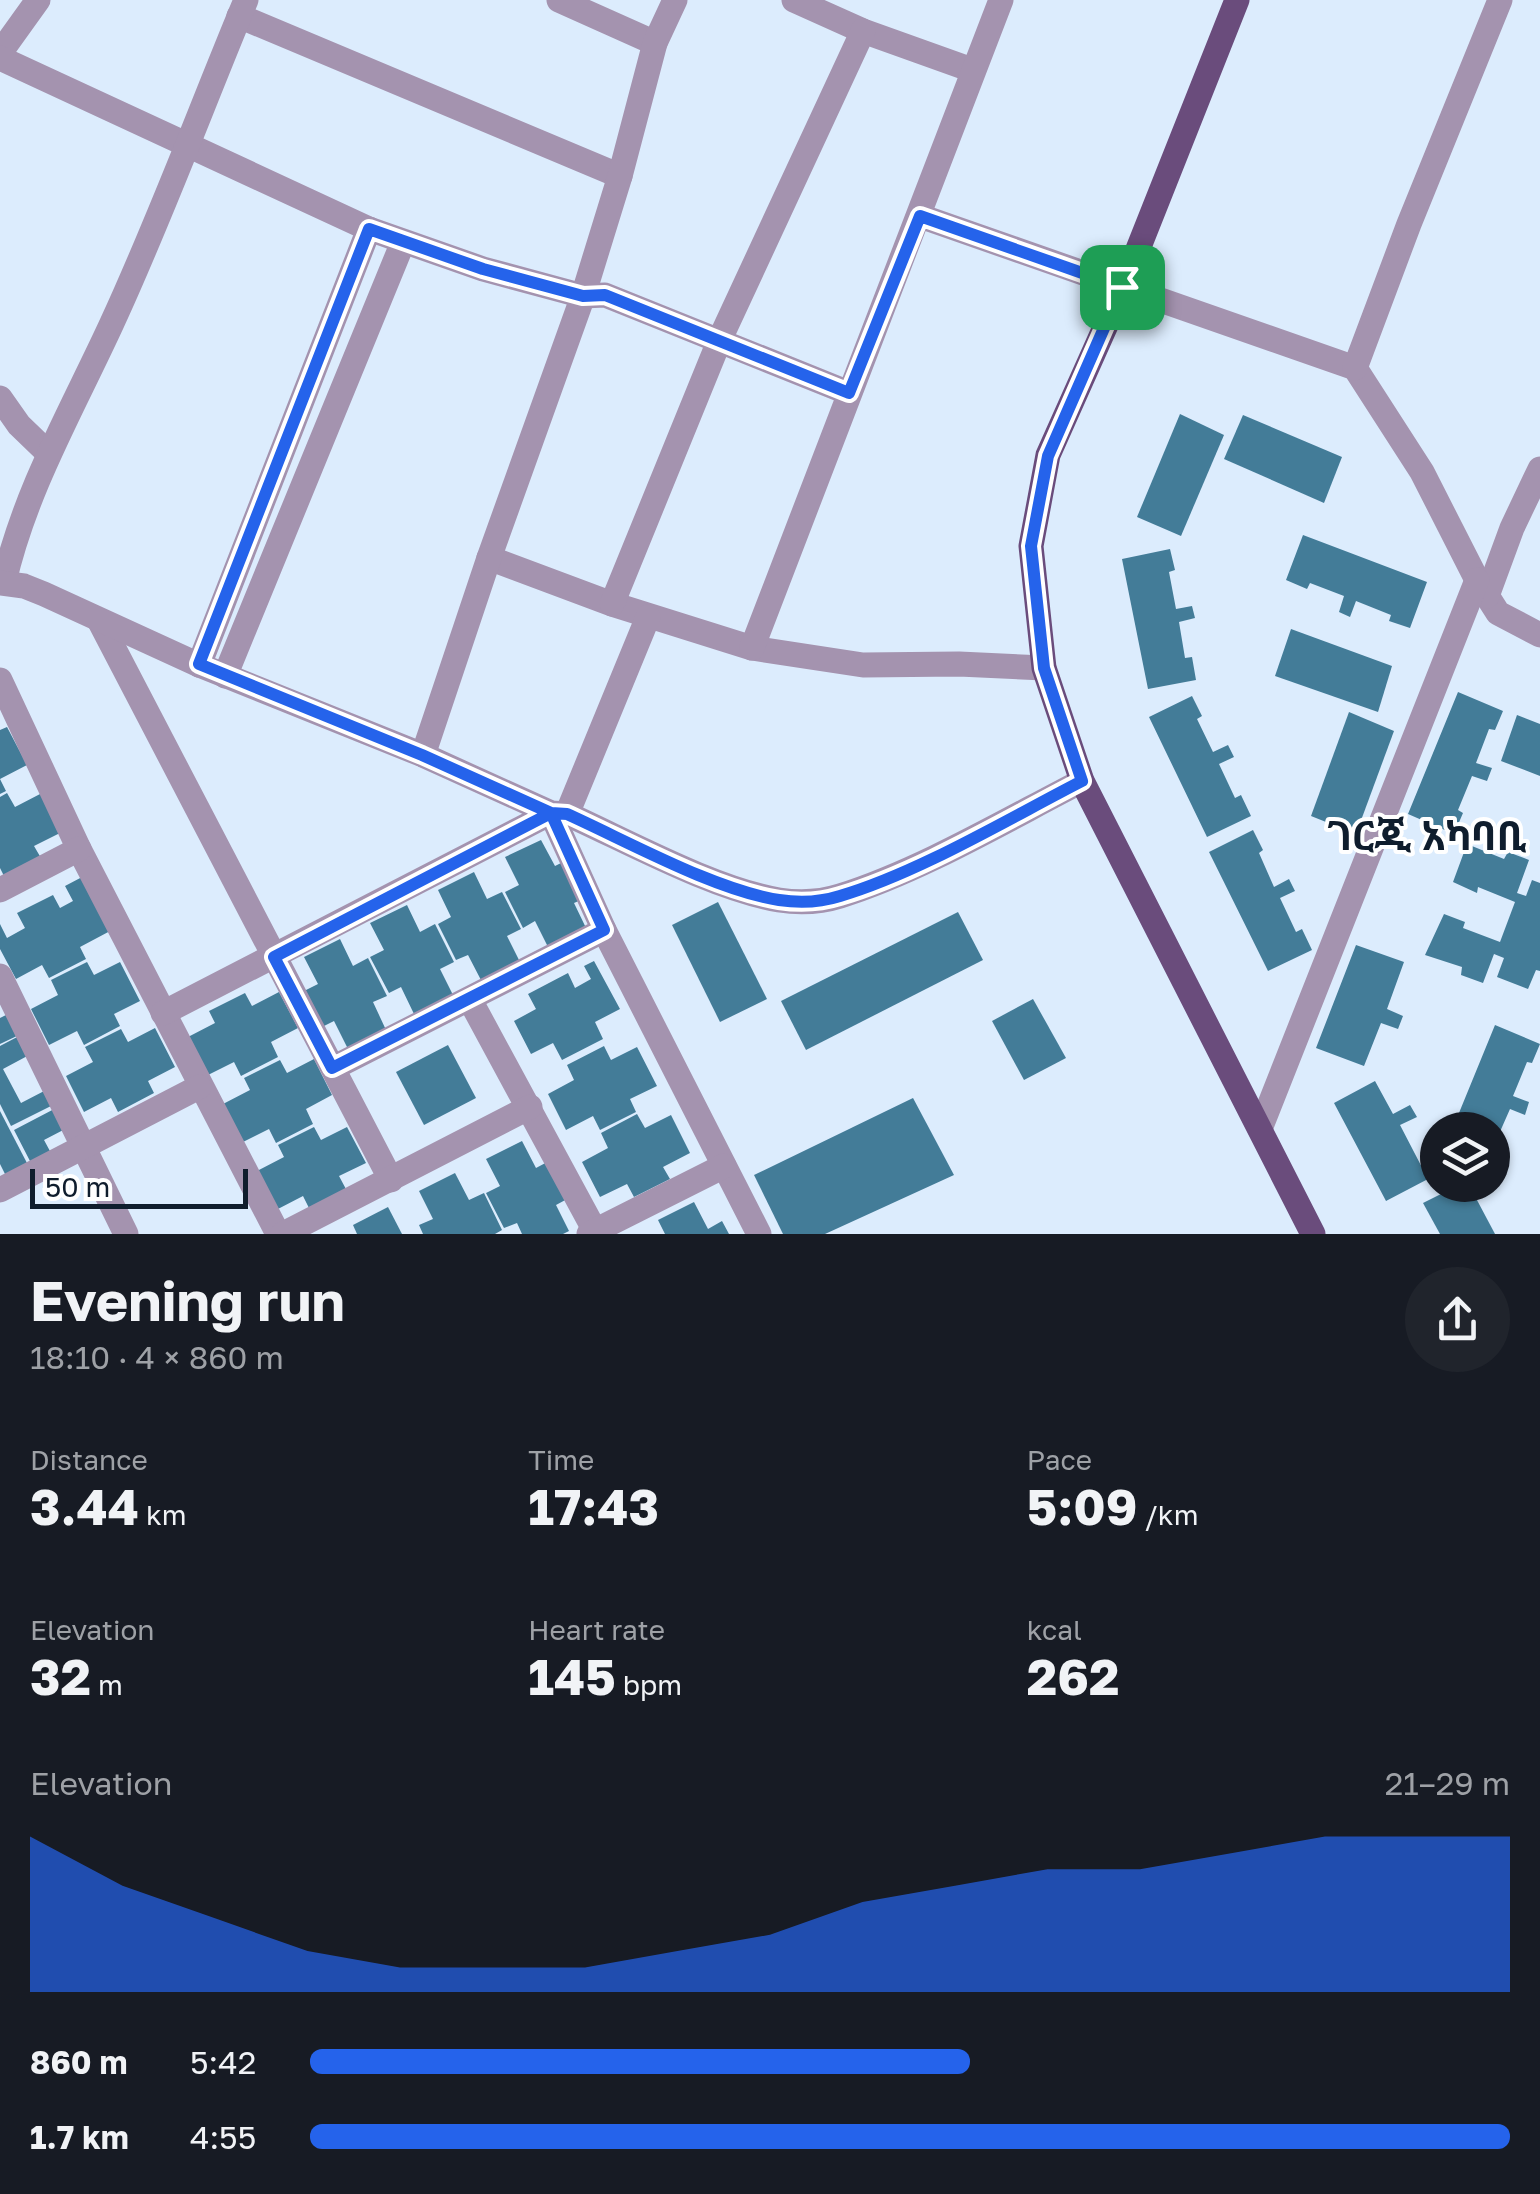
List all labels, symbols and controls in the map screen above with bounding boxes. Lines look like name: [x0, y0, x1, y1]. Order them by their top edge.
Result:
pin: [1080, 245, 1165, 330]
icon: arrive: [1095, 260, 1150, 315]
district label: ገርጂ አካባቢ: [1328, 811, 1527, 859]
map controls: [1420, 1112, 1510, 1202]
button: layers: [1420, 1112, 1510, 1202]
scale bar: [30, 1164, 248, 1208]
text: 50 m: [45, 1170, 110, 1203]
text: Evening run: [30, 1267, 345, 1333]
button: share: [1405, 1267, 1510, 1372]
text: 18:10 · 4 × 860 m: [30, 1338, 284, 1376]
text: Distance: [30, 1443, 148, 1476]
text: Time: [528, 1443, 594, 1476]
text: Pace: [1027, 1443, 1092, 1476]
text: 3.44: [30, 1476, 139, 1536]
text: 17:43: [528, 1476, 659, 1536]
text: 5:09: [1027, 1476, 1137, 1536]
text: km: [139, 1498, 187, 1531]
text: /km: [1137, 1498, 1198, 1531]
text: Elevation: [30, 1613, 155, 1646]
text: Heart rate: [528, 1613, 665, 1646]
text: kcal: [1027, 1613, 1082, 1646]
text: 32: [30, 1646, 91, 1706]
text: 145: [528, 1646, 616, 1706]
text: 262: [1027, 1646, 1119, 1706]
text: m: [91, 1668, 123, 1701]
text: bpm: [616, 1668, 682, 1701]
text: Elevation: [30, 1764, 172, 1802]
text: 21–29 m: [1385, 1764, 1510, 1802]
text: 860 m: [30, 2043, 128, 2081]
text: 5:42: [190, 2043, 256, 2081]
text: 1.7 km: [30, 2118, 129, 2156]
text: 4:55: [190, 2118, 256, 2156]

